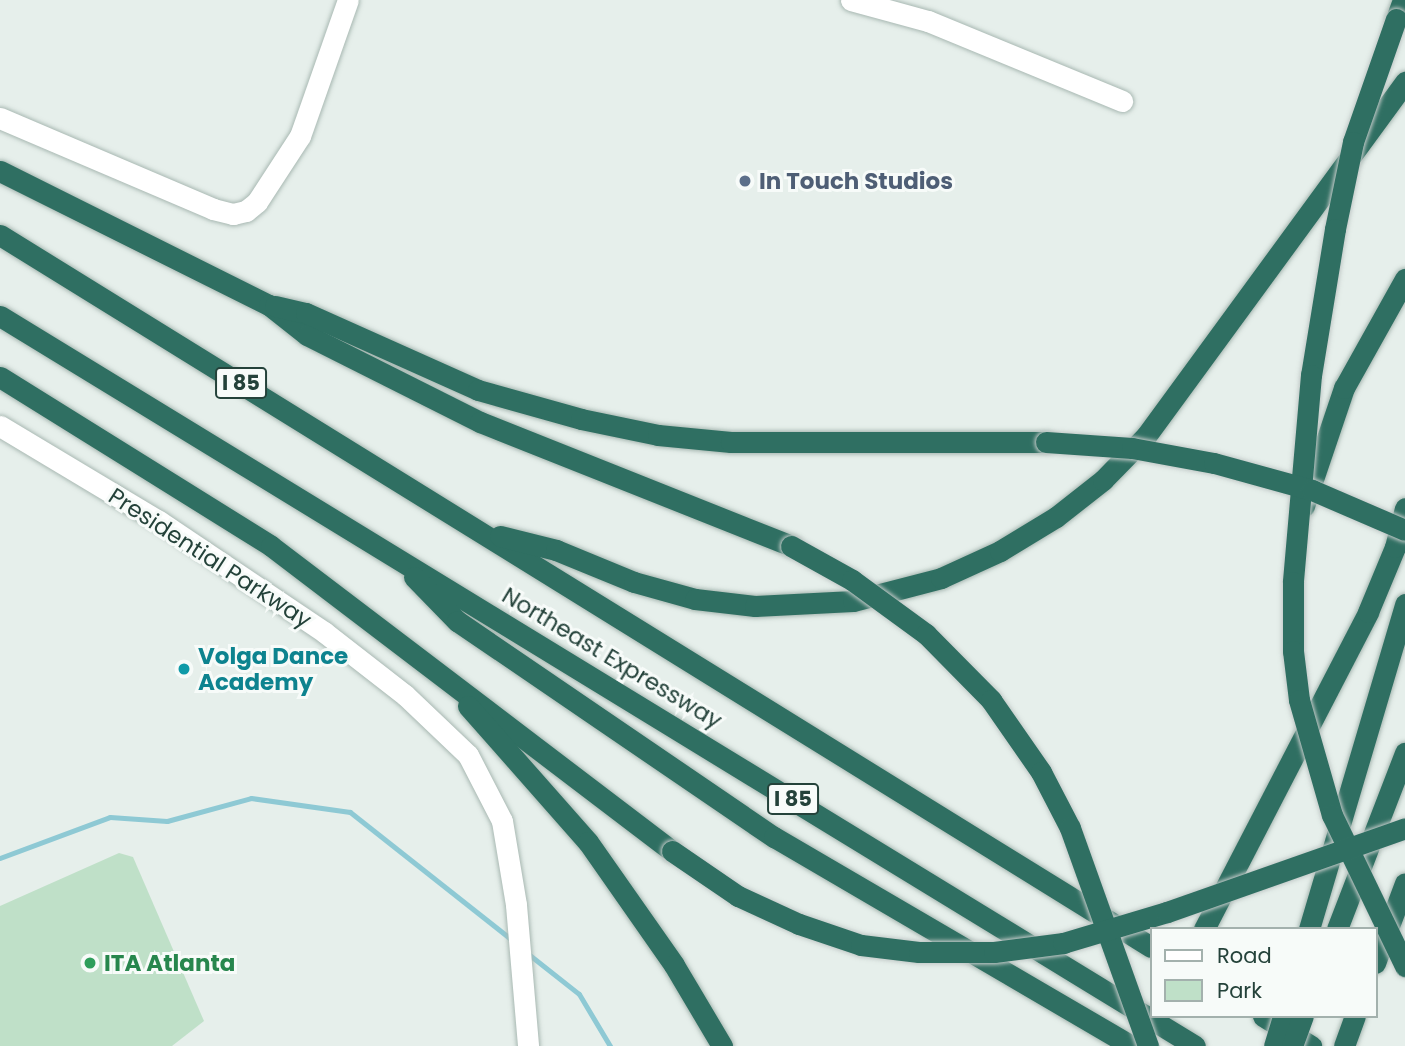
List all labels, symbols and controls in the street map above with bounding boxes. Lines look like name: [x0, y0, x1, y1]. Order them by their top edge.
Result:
place label: In Touch Studios: [759, 167, 953, 195]
marker: In Touch Studios: [737, 173, 753, 189]
road number: I 85: [215, 366, 267, 400]
street label: Presidential Parkway: [103, 482, 317, 634]
street label: Northeast Expressway: [497, 581, 727, 735]
place label: Volga Dance Academy: [198, 642, 348, 696]
marker: Volga Dance Academy: [176, 661, 192, 677]
road number: I 85: [767, 782, 819, 816]
legend: [1150, 927, 1377, 1018]
text: Road: [1217, 941, 1272, 970]
place label: ITA Atlanta: [104, 949, 235, 977]
marker: ITA Atlanta: [82, 955, 98, 971]
text: Park: [1217, 976, 1262, 1005]

